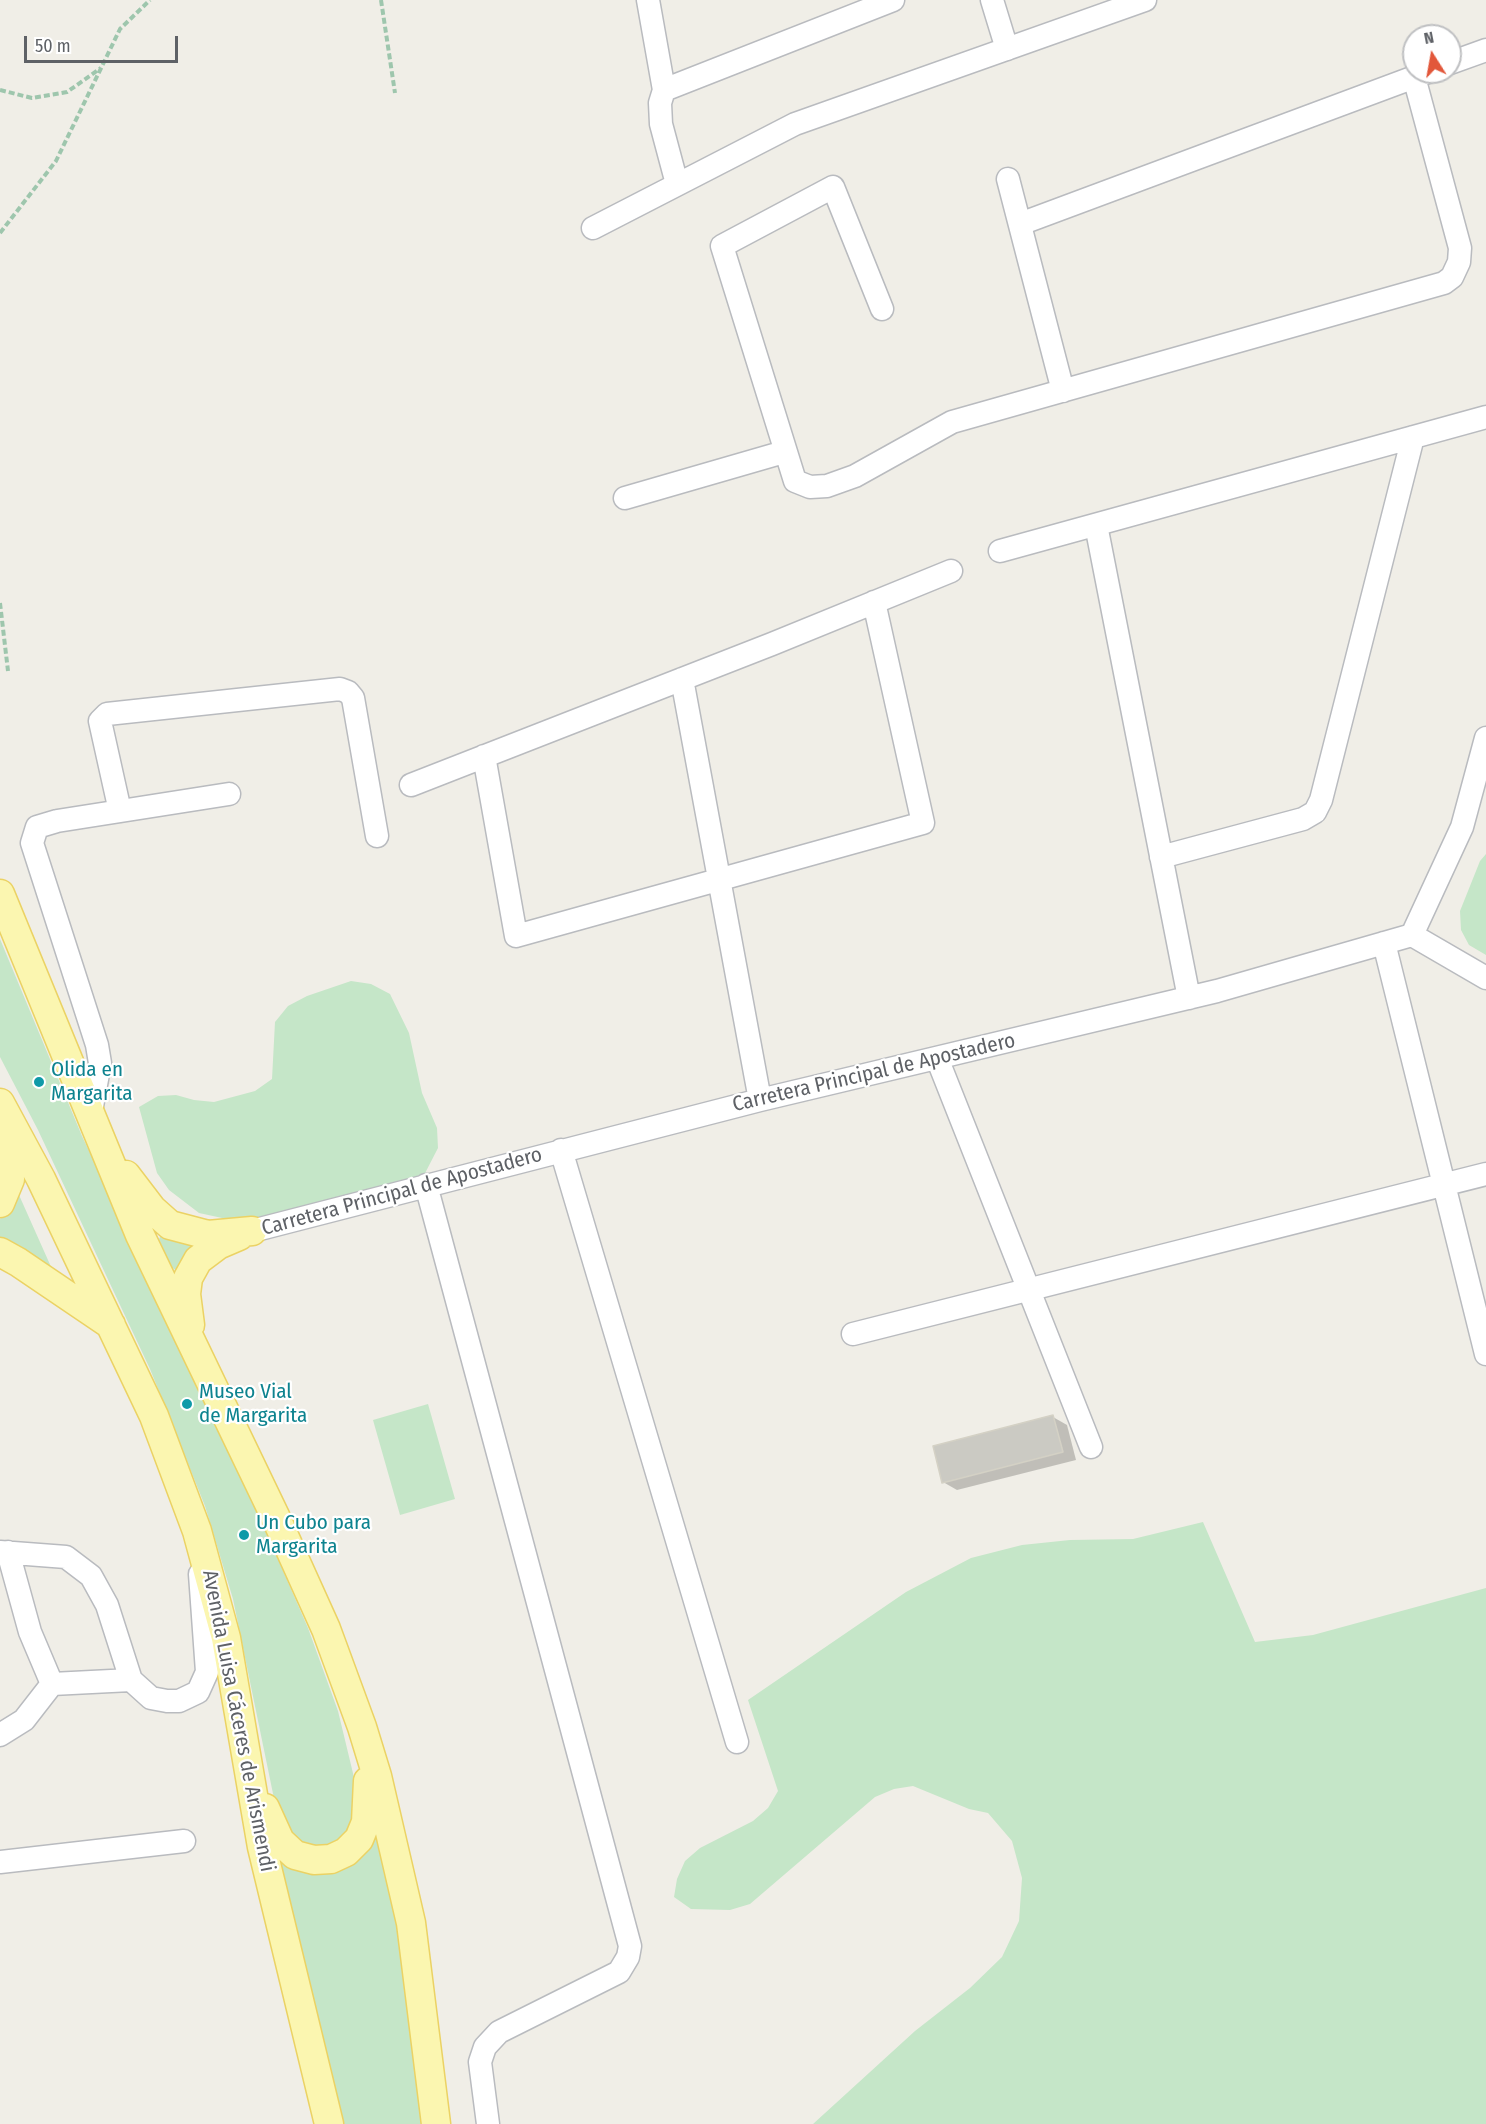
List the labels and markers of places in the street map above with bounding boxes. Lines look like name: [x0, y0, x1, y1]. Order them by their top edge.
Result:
place label: Olida en Margarita: [51, 1057, 133, 1107]
marker: Olida en Margarita: [32, 1075, 46, 1089]
place label: Museo Vial de Margarita: [199, 1379, 307, 1429]
marker: Museo Vial de Margarita: [180, 1397, 194, 1411]
place label: Un Cubo para Margarita: [256, 1510, 371, 1560]
marker: Un Cubo para Margarita: [237, 1528, 251, 1542]

